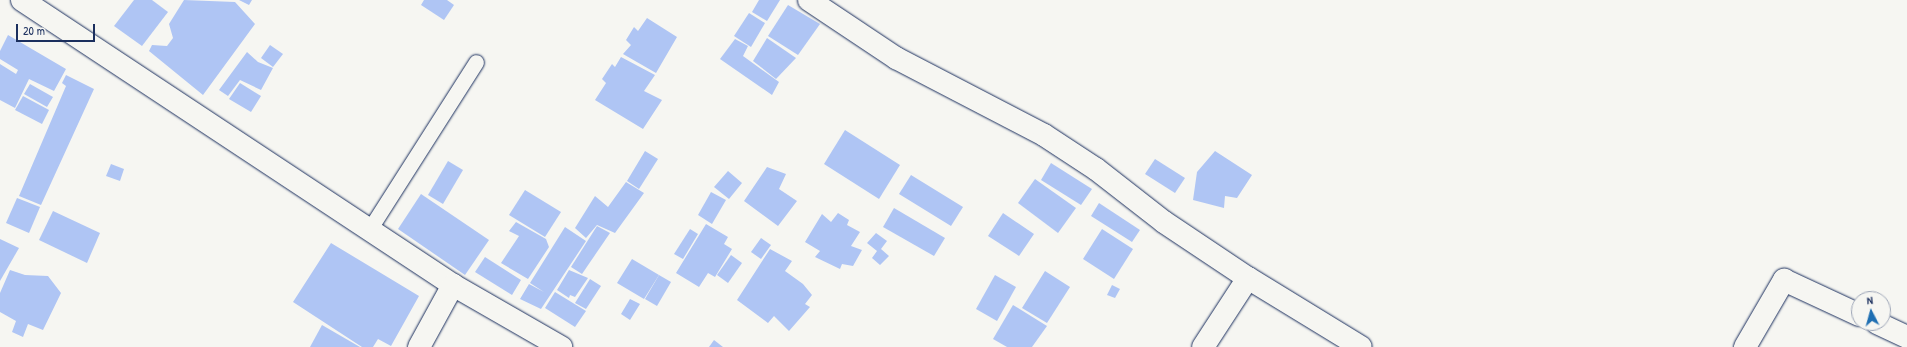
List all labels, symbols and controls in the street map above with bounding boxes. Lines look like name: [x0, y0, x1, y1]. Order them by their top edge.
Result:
scale bar: [18, 16, 97, 42]
text: 20 m: [23, 22, 45, 39]
north arrow: [1851, 291, 1891, 331]
text: N: [1866, 293, 1873, 307]

